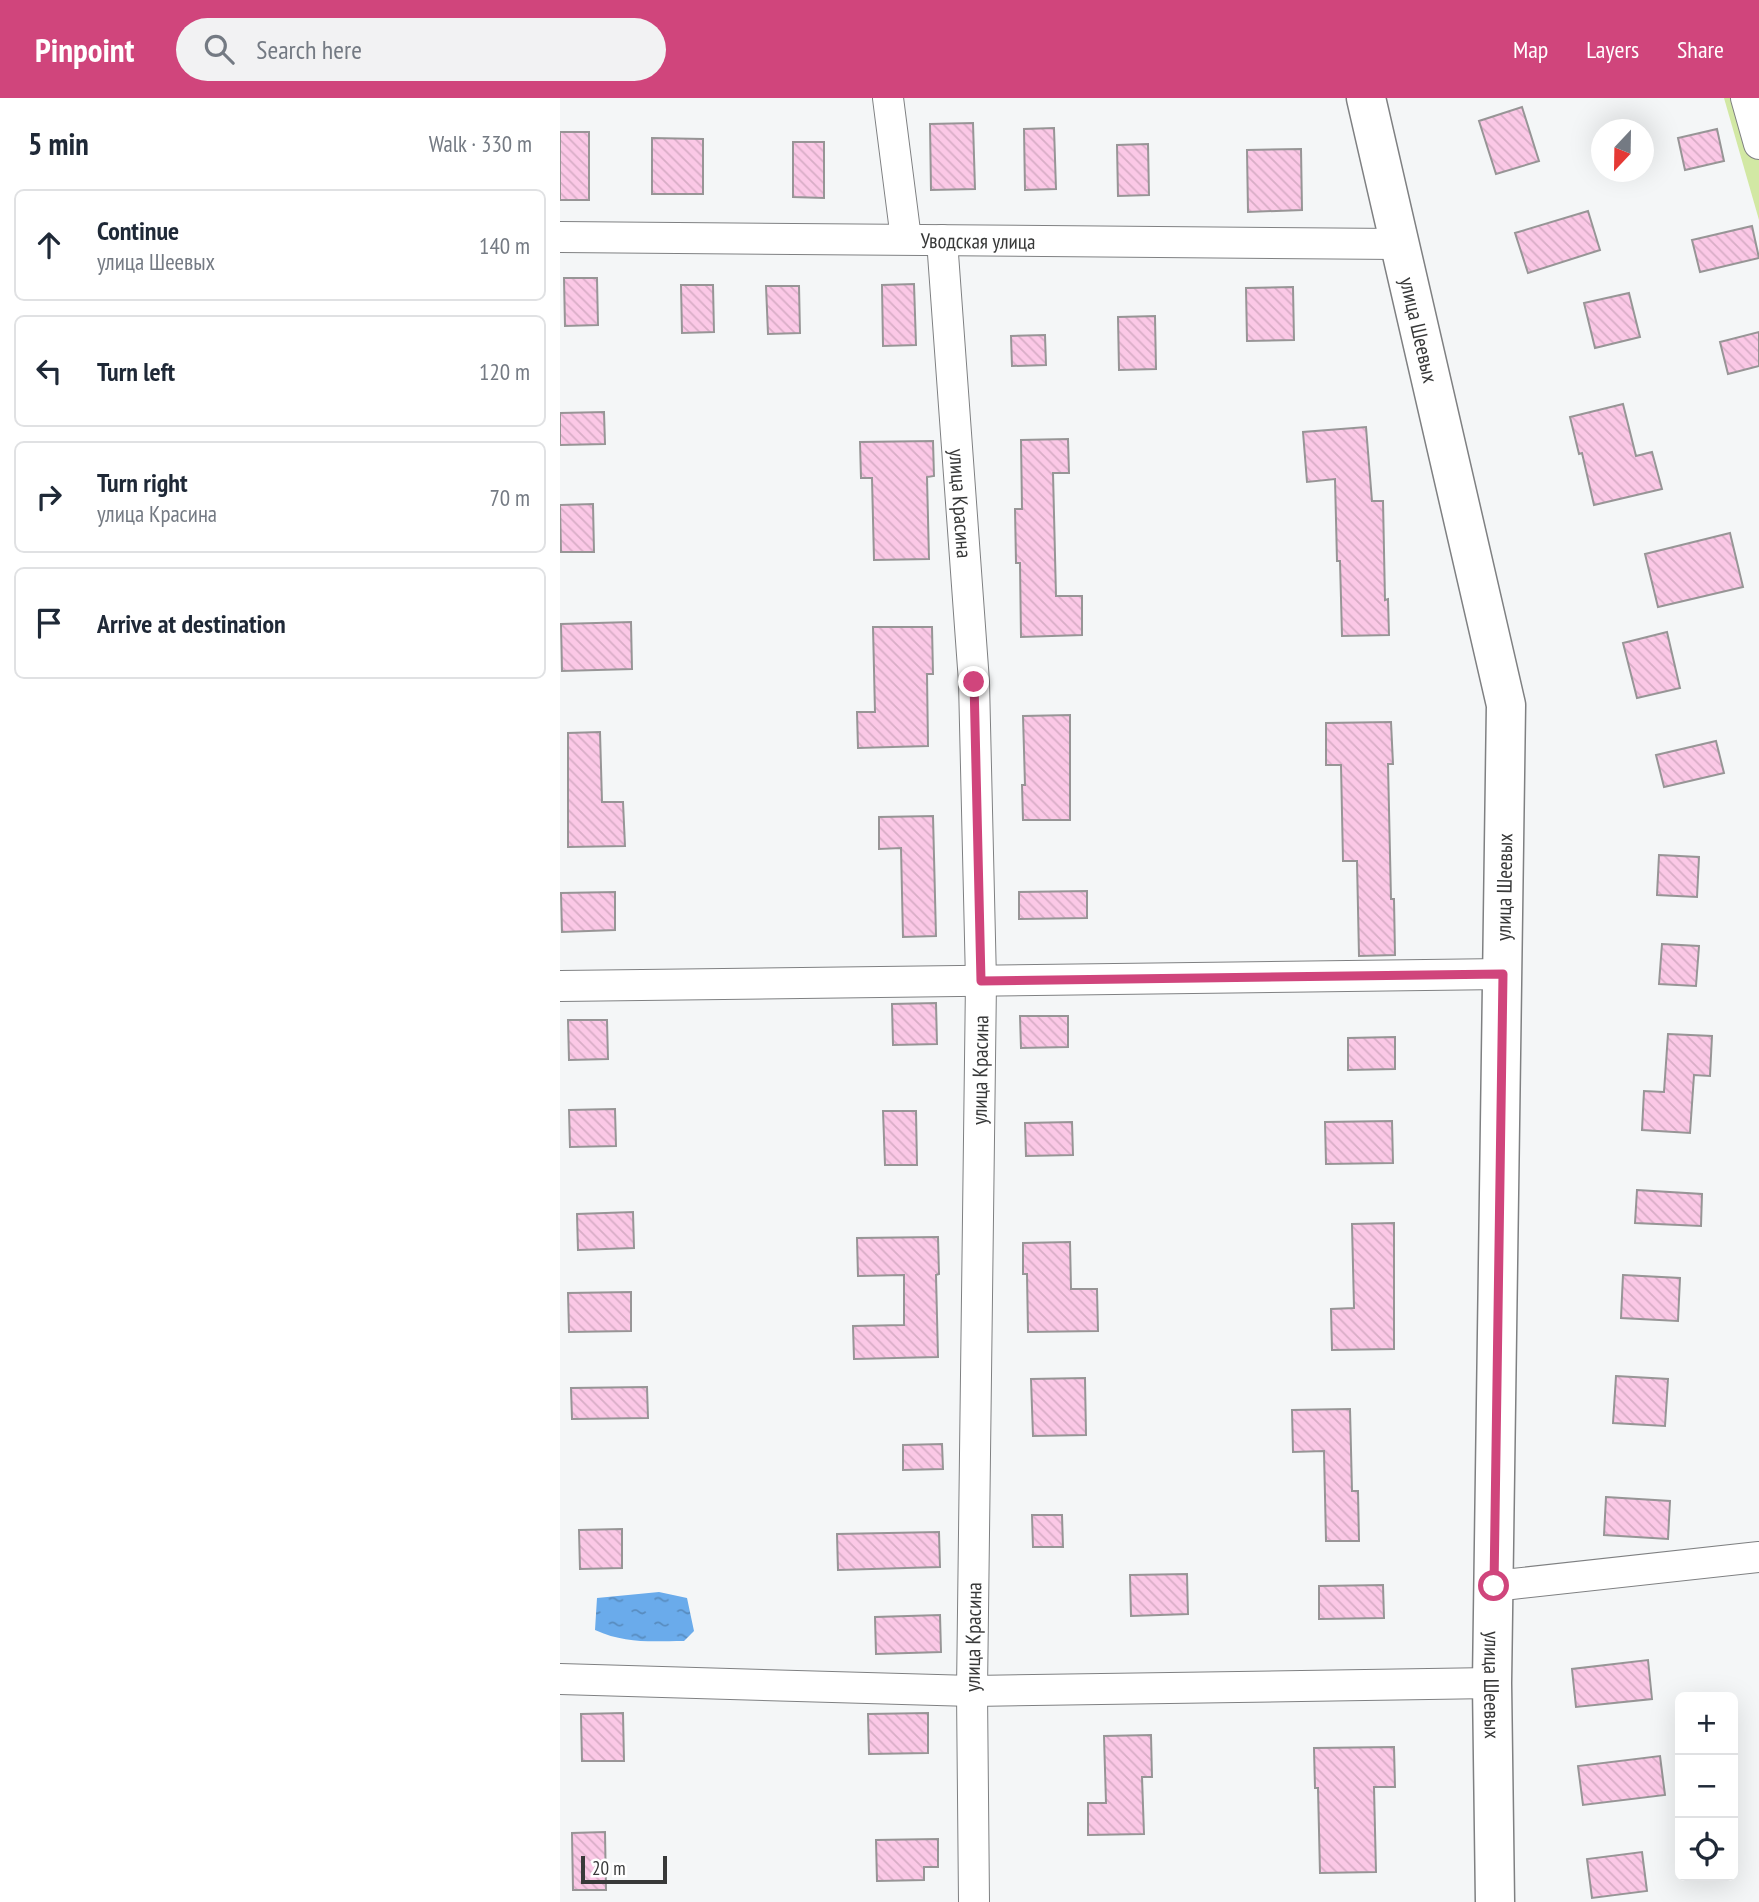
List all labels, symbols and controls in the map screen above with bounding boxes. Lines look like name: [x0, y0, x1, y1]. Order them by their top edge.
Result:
search box: [176, 18, 666, 81]
text: Pinpoint: [35, 28, 134, 71]
icon: search: [200, 30, 238, 68]
text: Search here: [256, 33, 362, 66]
text: Map: [1513, 34, 1548, 65]
text: Layers: [1586, 34, 1639, 65]
text: Share: [1677, 34, 1724, 65]
north arrow: [1591, 119, 1654, 182]
text: 5 min: [28, 124, 89, 163]
text: Walk · 330 m: [429, 129, 532, 158]
text: Continue: [97, 214, 179, 247]
icon: ahead: [30, 226, 68, 264]
street label: Уводская улица: [920, 227, 1036, 254]
text: 140 m: [479, 231, 530, 260]
text: улица Шеевых: [97, 247, 215, 276]
street label: улица Шеевых: [1394, 274, 1445, 386]
icon: left: [30, 352, 68, 390]
text: Turn left: [97, 355, 175, 388]
text: 120 m: [479, 357, 530, 386]
street label: улица Красина: [944, 448, 978, 559]
text: Turn right: [97, 466, 188, 499]
icon: right: [30, 478, 68, 516]
text: 70 m: [489, 483, 530, 512]
text: улица Красина: [97, 499, 217, 528]
icon: arrive: [30, 604, 68, 642]
text: Arrive at destination: [97, 607, 286, 640]
route end: [958, 666, 989, 697]
street label: улица Шеевых: [1490, 833, 1518, 941]
street label: улица Красина: [966, 1015, 994, 1125]
route start: [1478, 1570, 1509, 1601]
street label: улица Красина: [959, 1582, 987, 1692]
street label: улица Шеевых: [1478, 1631, 1506, 1739]
map controls: [1675, 1692, 1738, 1881]
button: +: [1675, 1692, 1738, 1755]
button: −: [1675, 1755, 1738, 1818]
button: locate: [1675, 1818, 1738, 1881]
scale bar: [581, 1853, 667, 1885]
text: 20 m: [592, 1856, 626, 1880]

